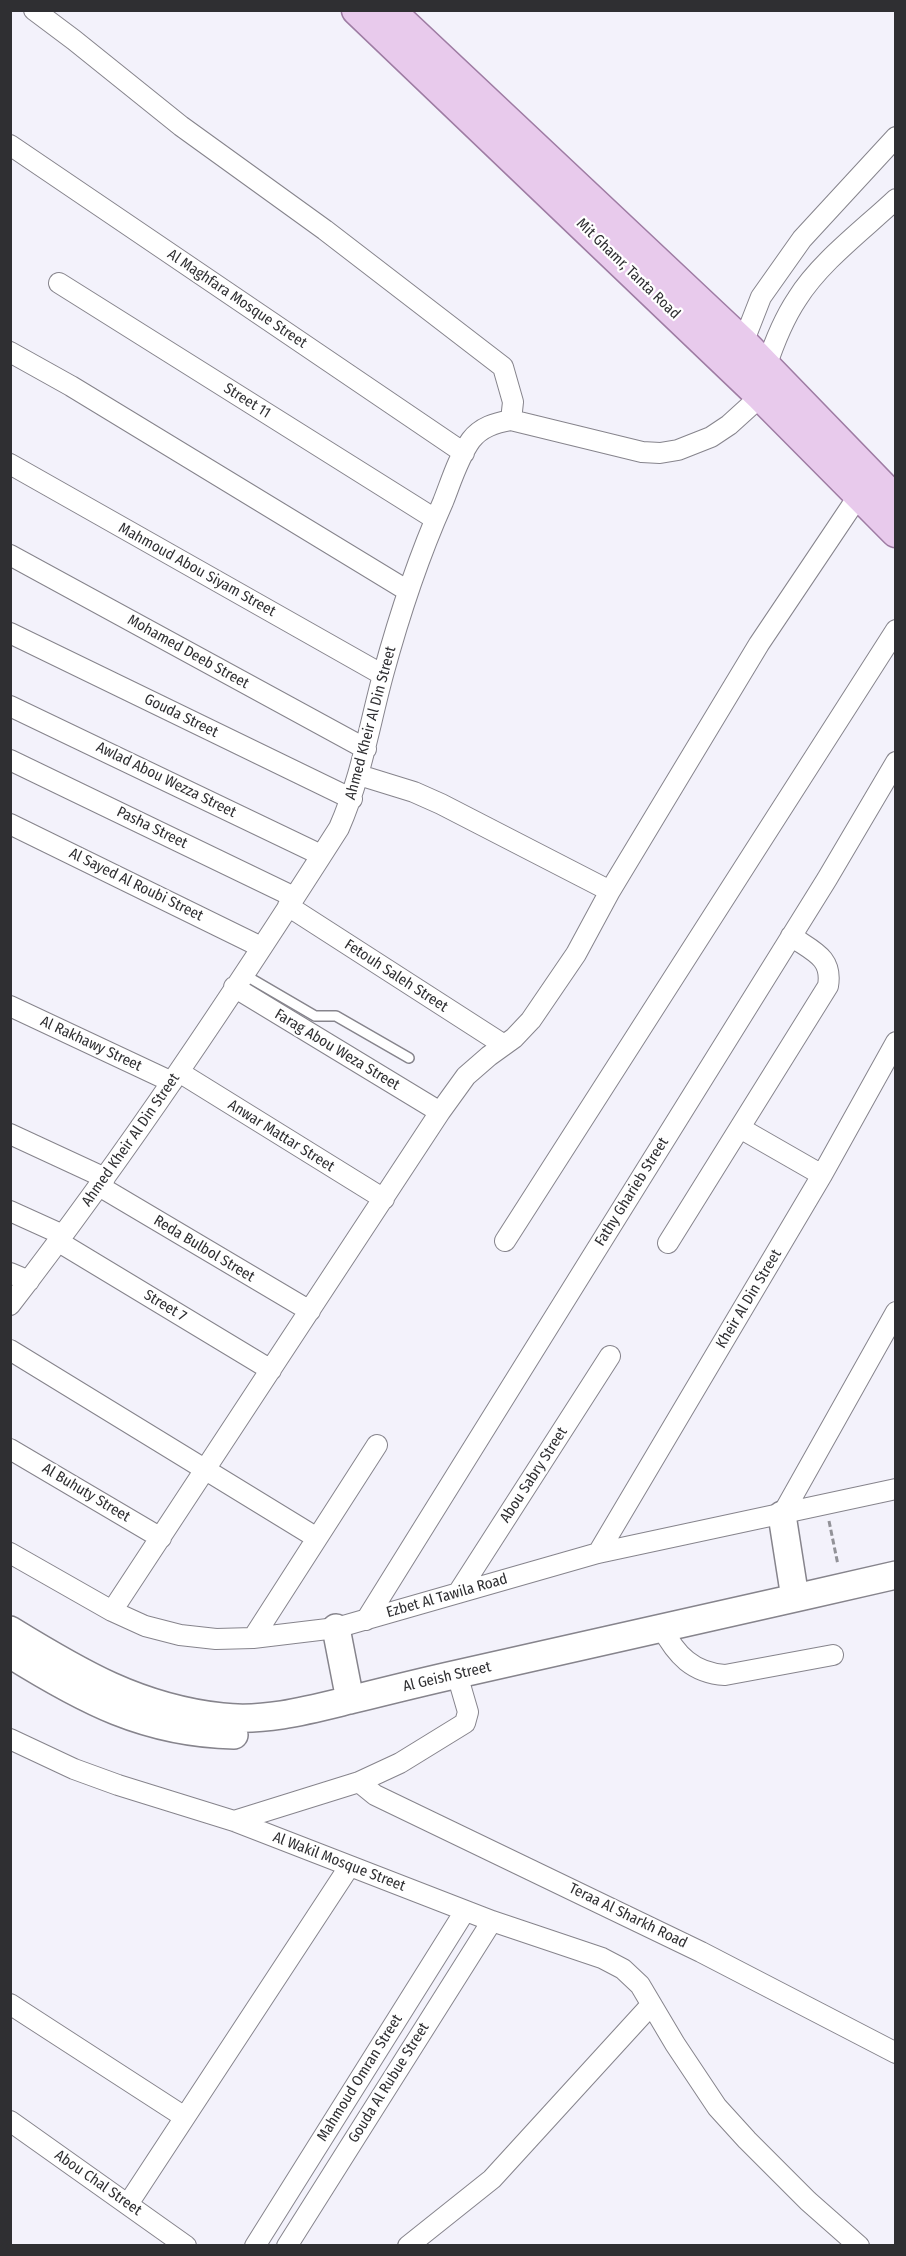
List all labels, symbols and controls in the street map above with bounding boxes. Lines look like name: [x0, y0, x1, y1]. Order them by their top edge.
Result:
street label: Mit Ghamr, Tanta Road: [572, 215, 684, 323]
street label: Al Maghfara Mosque Street: [164, 246, 310, 352]
street label: Street 11: [220, 380, 274, 422]
street label: Mahmoud Abou Siyam Street: [115, 519, 279, 621]
street label: Mohamed Deeb Street: [124, 611, 252, 693]
street label: Ahmed Kheir Al Din Street: [342, 644, 400, 802]
street label: Gouda Street: [141, 690, 221, 742]
street label: Awlad Abou Wezza Street: [93, 738, 239, 822]
street label: Pasha Street: [114, 803, 190, 853]
street label: Al Sayed Al Roubi Street: [66, 845, 206, 925]
street label: Fetouh Saleh Street: [341, 936, 451, 1016]
street label: Farag Abou Weza Street: [271, 1006, 403, 1094]
street label: Al Rakhawy Street: [37, 1013, 145, 1075]
street label: Ahmed Kheir Al Din Street: [78, 1070, 184, 1210]
street label: Anwar Mattar Street: [224, 1096, 338, 1176]
street label: Fathy Gharieb Street: [591, 1134, 673, 1250]
street label: Reda Bulbol Street: [150, 1212, 258, 1286]
street label: Kheir Al Din Street: [712, 1246, 786, 1352]
street label: Street 7: [140, 1286, 190, 1326]
street label: Abou Sabry Street: [496, 1424, 572, 1526]
street label: Al Buhuty Street: [39, 1460, 133, 1526]
street label: Ezbet Al Tawila Road: [384, 1570, 510, 1622]
street label: Al Geish Street: [401, 1658, 493, 1696]
street label: Al Wakil Mosque Street: [270, 1828, 408, 1896]
street label: Teraa Al Sharkh Road: [566, 1880, 690, 1952]
street label: Mahmoud Omran Street: [314, 2011, 406, 2145]
street label: Gouda Al Rubue Street: [345, 2020, 433, 2146]
street label: Abou Chal Street: [51, 2146, 145, 2220]

